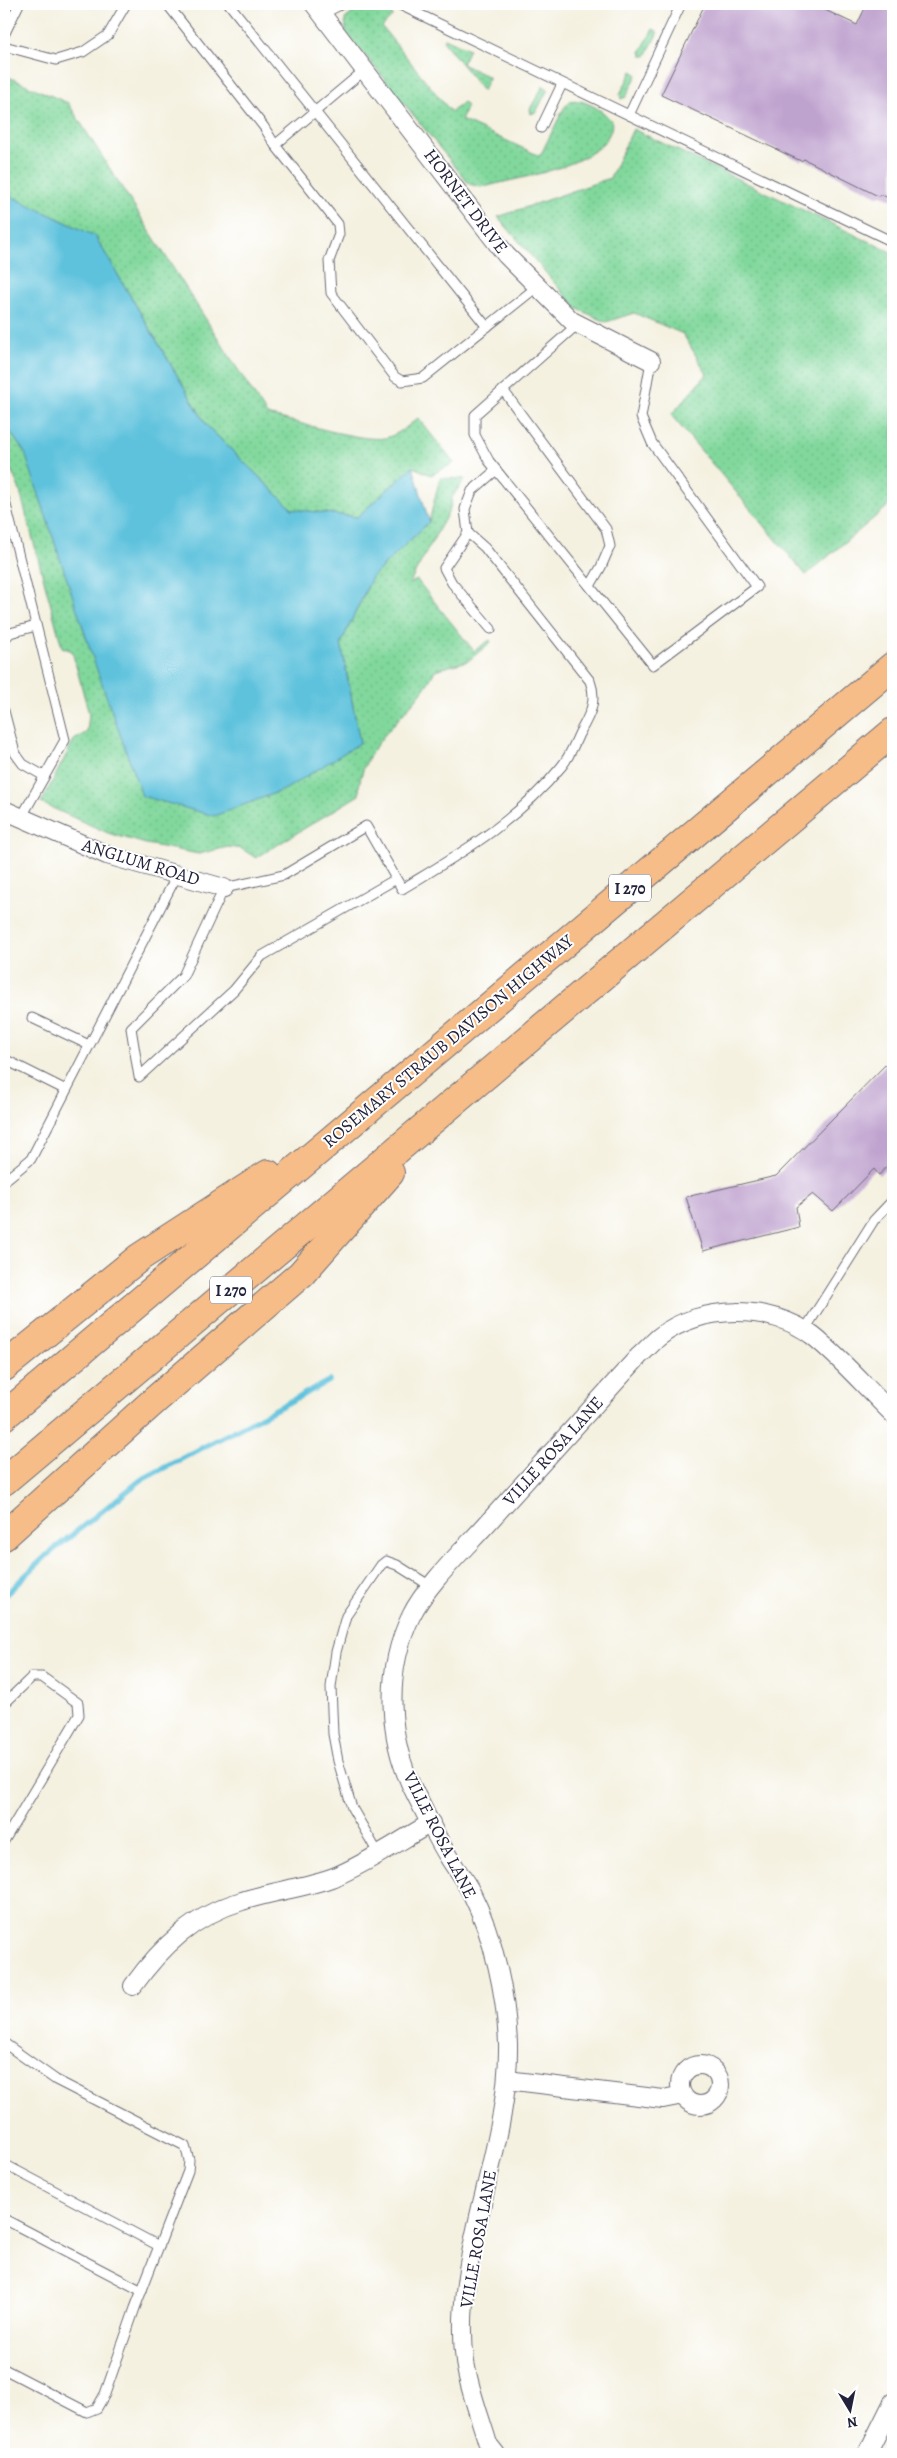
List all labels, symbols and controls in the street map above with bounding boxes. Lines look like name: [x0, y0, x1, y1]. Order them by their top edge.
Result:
street label: HORNET DRIVE: [419, 144, 513, 258]
street label: ANGLUM ROAD: [78, 832, 203, 891]
road number: I 270: [609, 874, 651, 901]
street label: ROSEMARY STRAUB DAVISON HIGHWAY: [318, 928, 579, 1153]
road number: I 270: [210, 1276, 252, 1304]
street label: VILLE ROSA LANE: [497, 1391, 609, 1512]
street label: VILLE ROSA LANE: [397, 1766, 482, 1903]
street label: VILLE ROSA LANE: [454, 2168, 502, 2311]
north arrow: [824, 2386, 874, 2436]
text: N: [845, 2412, 859, 2433]

